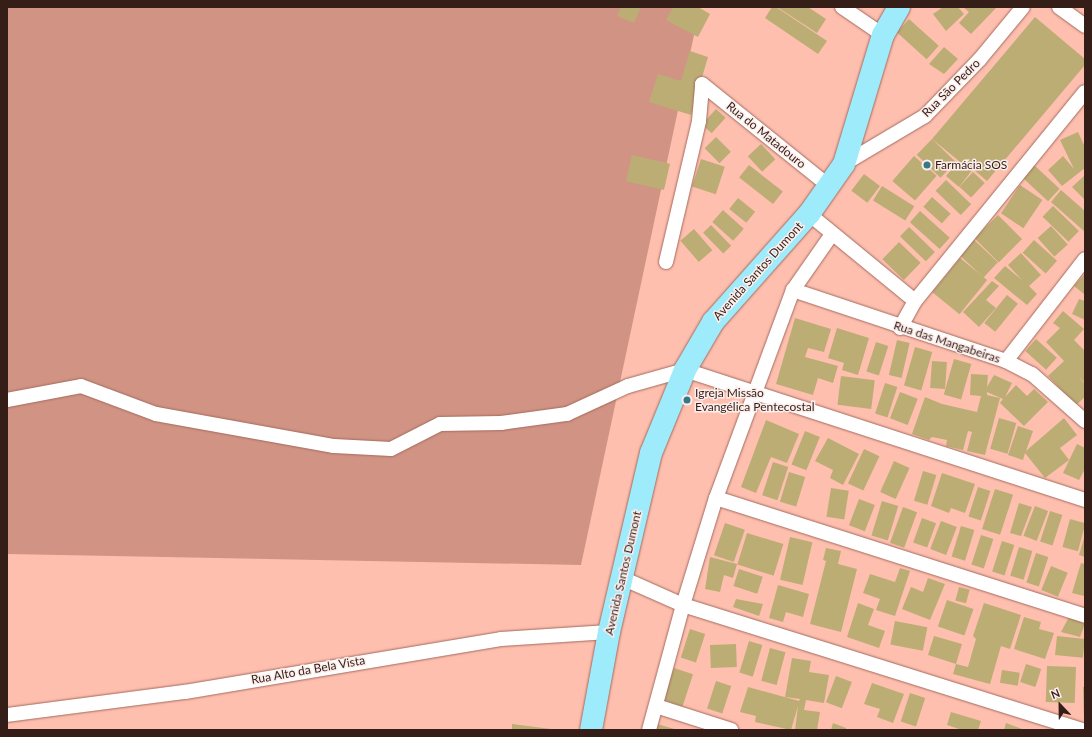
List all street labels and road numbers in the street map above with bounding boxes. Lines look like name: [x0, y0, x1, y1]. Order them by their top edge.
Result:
street label: Rua São Pedro: [919, 56, 983, 120]
street label: Rua do Matadouro: [723, 99, 809, 171]
street label: Avenida Santos Dumont: [710, 219, 806, 323]
street label: Rua das Mangabeiras: [892, 318, 1002, 366]
street label: Avenida Santos Dumont: [602, 510, 644, 636]
street label: Rua Alto da Bela Vista: [250, 653, 366, 687]

